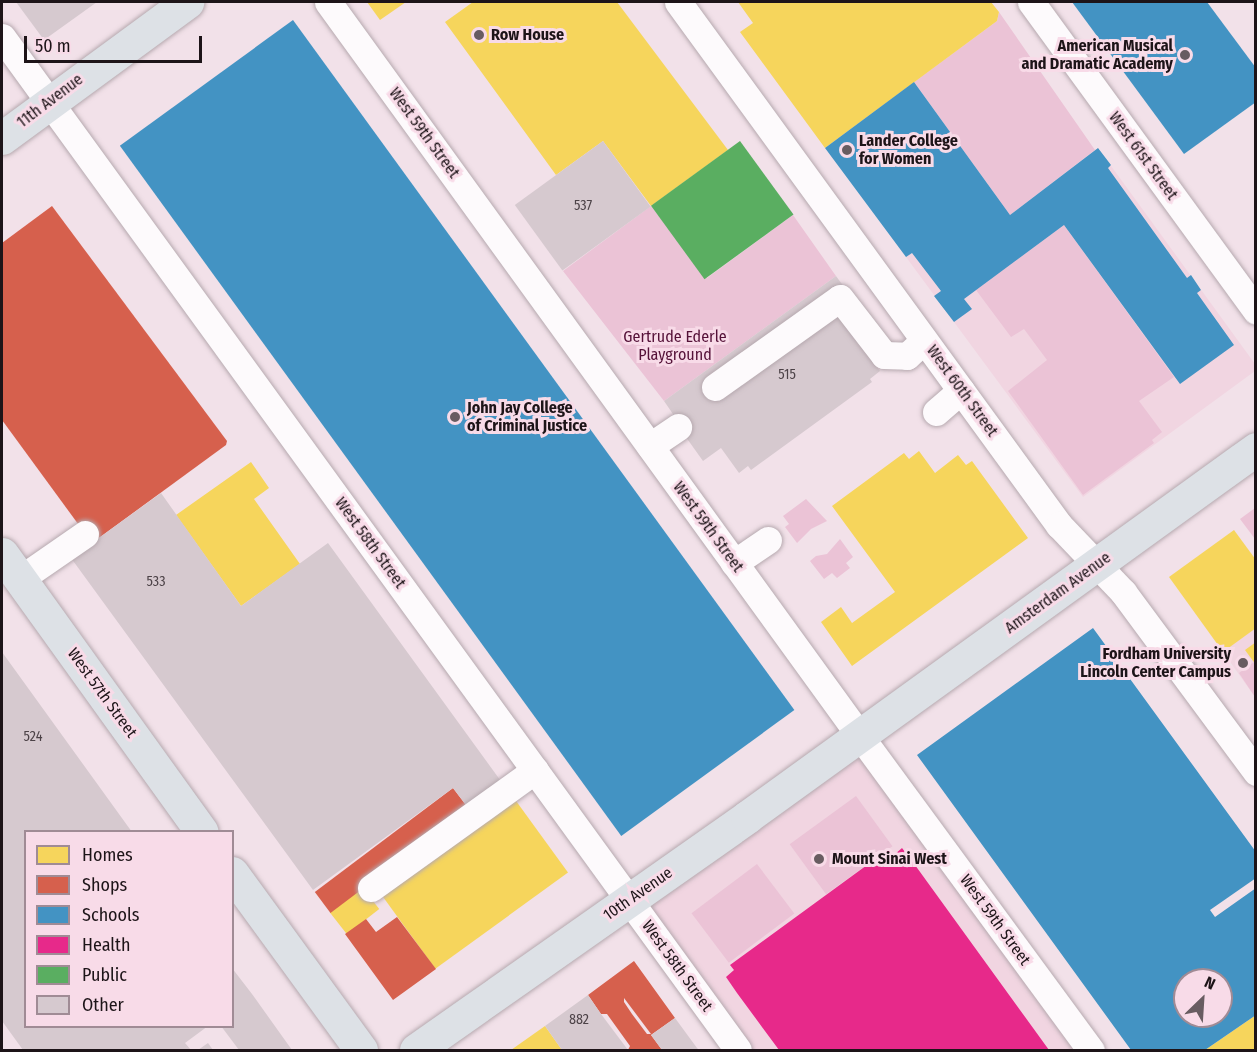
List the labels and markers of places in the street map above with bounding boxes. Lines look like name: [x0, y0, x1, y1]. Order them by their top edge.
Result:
place label: Row House: [491, 25, 564, 45]
marker: Row House: [472, 28, 486, 42]
place label: American Musical and Dramatic Academy: [1021, 36, 1173, 74]
marker: American Musical and Dramatic Academy: [1178, 48, 1192, 62]
place label: Lander College for Women: [859, 131, 958, 169]
marker: Lander College for Women: [840, 143, 854, 157]
place label: John Jay College of Criminal Justice: [467, 398, 587, 436]
marker: John Jay College of Criminal Justice: [448, 410, 462, 424]
place label: Fordham University Lincoln Center Campus: [1080, 644, 1231, 682]
marker: Fordham University Lincoln Center Campus: [1236, 656, 1250, 670]
place label: Mount Sinai West: [832, 849, 947, 869]
marker: Mount Sinai West: [810, 850, 828, 868]

